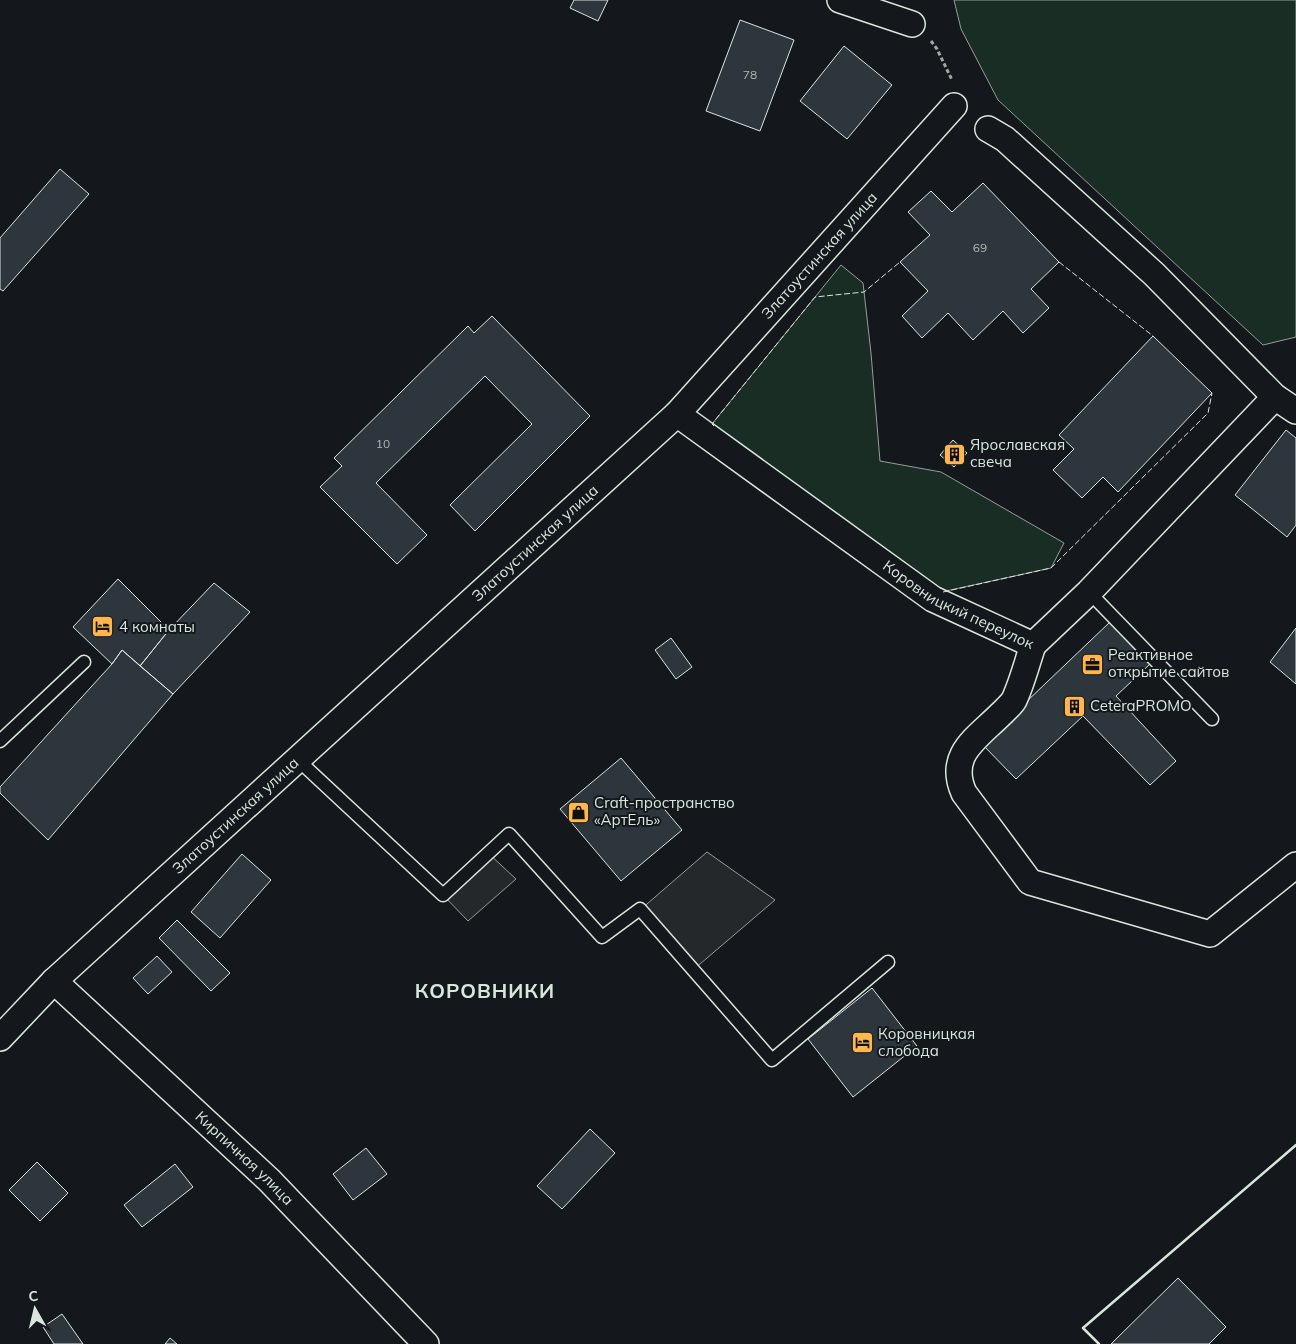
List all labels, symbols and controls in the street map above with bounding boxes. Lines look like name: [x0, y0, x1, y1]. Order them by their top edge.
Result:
house number: 78: [743, 67, 757, 82]
street label: Златоустинская улица: [757, 188, 881, 323]
house number: 69: [973, 240, 987, 255]
place label: Ярославская свеча: [970, 435, 1065, 471]
house number: 10: [376, 436, 390, 451]
building icon: Ярославская свеча: [942, 442, 966, 466]
street label: Златоустинская улица: [468, 480, 602, 605]
street label: Коровницкий переулок: [879, 556, 1038, 654]
hotel icon: 4 комнаты: [91, 615, 115, 639]
place label: 4 комнаты: [119, 617, 195, 636]
place label: Реактивное открытие сайтов: [1108, 645, 1229, 681]
office icon: Реактивное открытие сайтов: [1080, 652, 1104, 676]
building icon: CeteraPROMO: [1062, 694, 1086, 718]
place label: CeteraPROMO: [1090, 696, 1192, 715]
street label: Златоустинская улица: [168, 753, 302, 878]
place label: Craft-пространство «АртЕль»: [594, 793, 735, 829]
shop icon: Craft-пространство «АртЕль»: [566, 800, 590, 824]
district label: КОРОВНИКИ: [415, 978, 555, 1003]
place label: Коровницкая слобода: [878, 1024, 975, 1060]
hotel icon: Коровницкая слобода: [850, 1031, 874, 1055]
street label: Кирпичная улица: [192, 1107, 298, 1209]
north arrow: [10, 1284, 60, 1334]
text: С: [27, 1287, 39, 1306]

